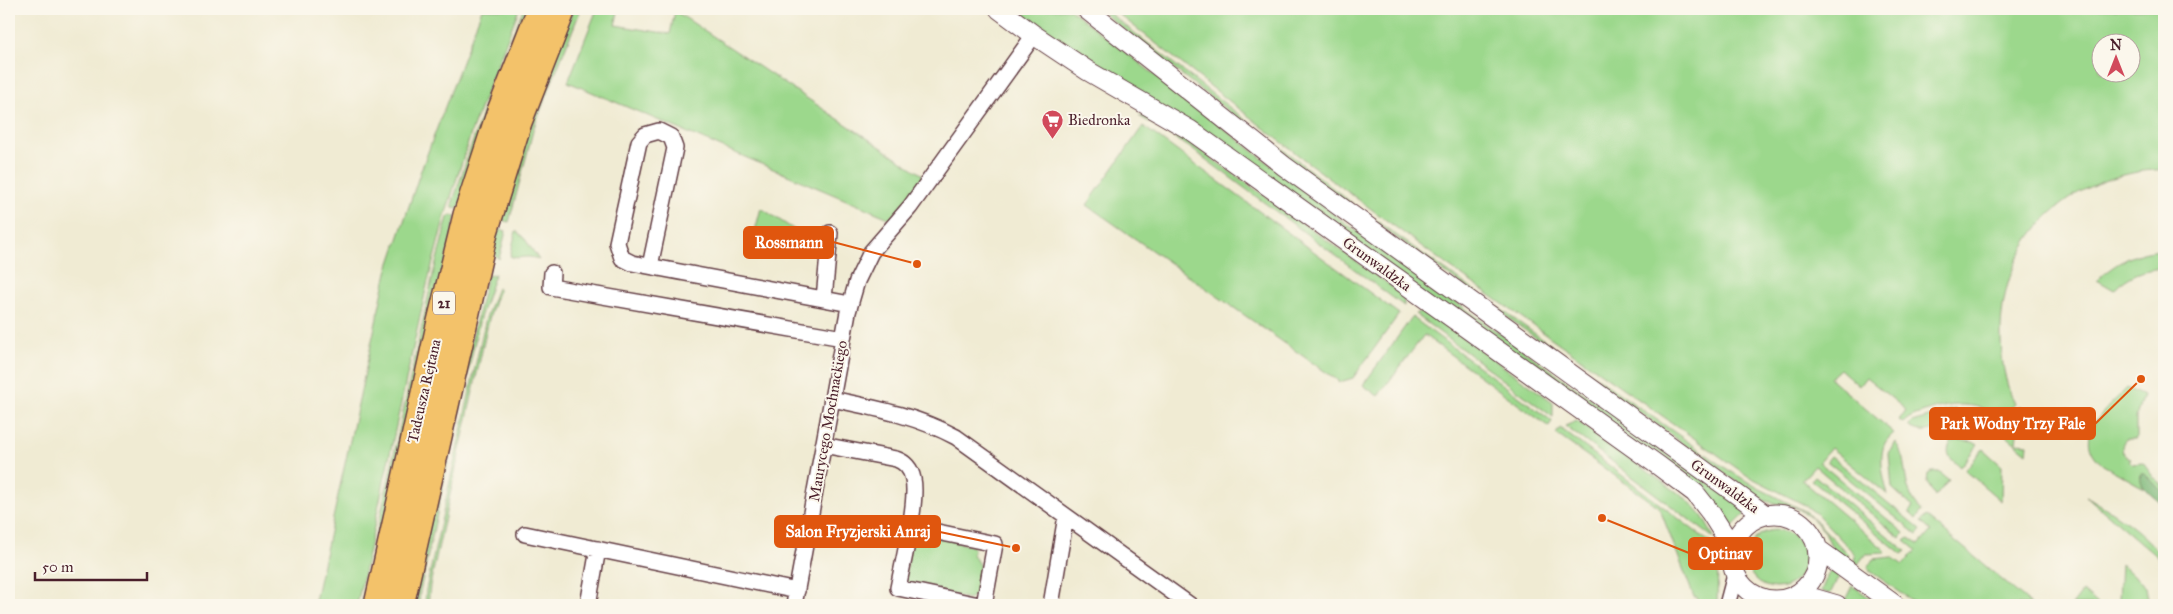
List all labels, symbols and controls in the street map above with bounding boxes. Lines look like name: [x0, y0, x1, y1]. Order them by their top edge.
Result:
north arrow: [2090, 32, 2140, 82]
text: N: [2110, 37, 2122, 54]
supermarket icon: Biedronka: [1040, 108, 1064, 139]
place label: Biedronka: [1068, 111, 1131, 129]
callout: Rossmann: [744, 227, 833, 258]
text: Rossmann: [755, 233, 824, 252]
street label: Grunwaldzka: [1339, 233, 1415, 295]
road number: 21: [433, 292, 455, 314]
street label: Tadeusza Rejtana: [403, 337, 445, 445]
street label: Maurycego Mochnackiego: [805, 339, 851, 503]
callout: Park Wodny Trzy Fale: [1930, 408, 2095, 439]
text: Park Wodny Trzy Fale: [1940, 414, 2086, 434]
street label: Grunwaldzka: [1687, 455, 1763, 517]
callout: Salon Fryzjerski Anraj: [775, 516, 940, 547]
text: Salon Fryzjerski Anraj: [785, 522, 931, 542]
callout: Optinav: [1689, 538, 1762, 569]
text: Optinav: [1698, 544, 1753, 564]
scale bar: [35, 549, 148, 581]
text: 50 m: [42, 558, 74, 576]

